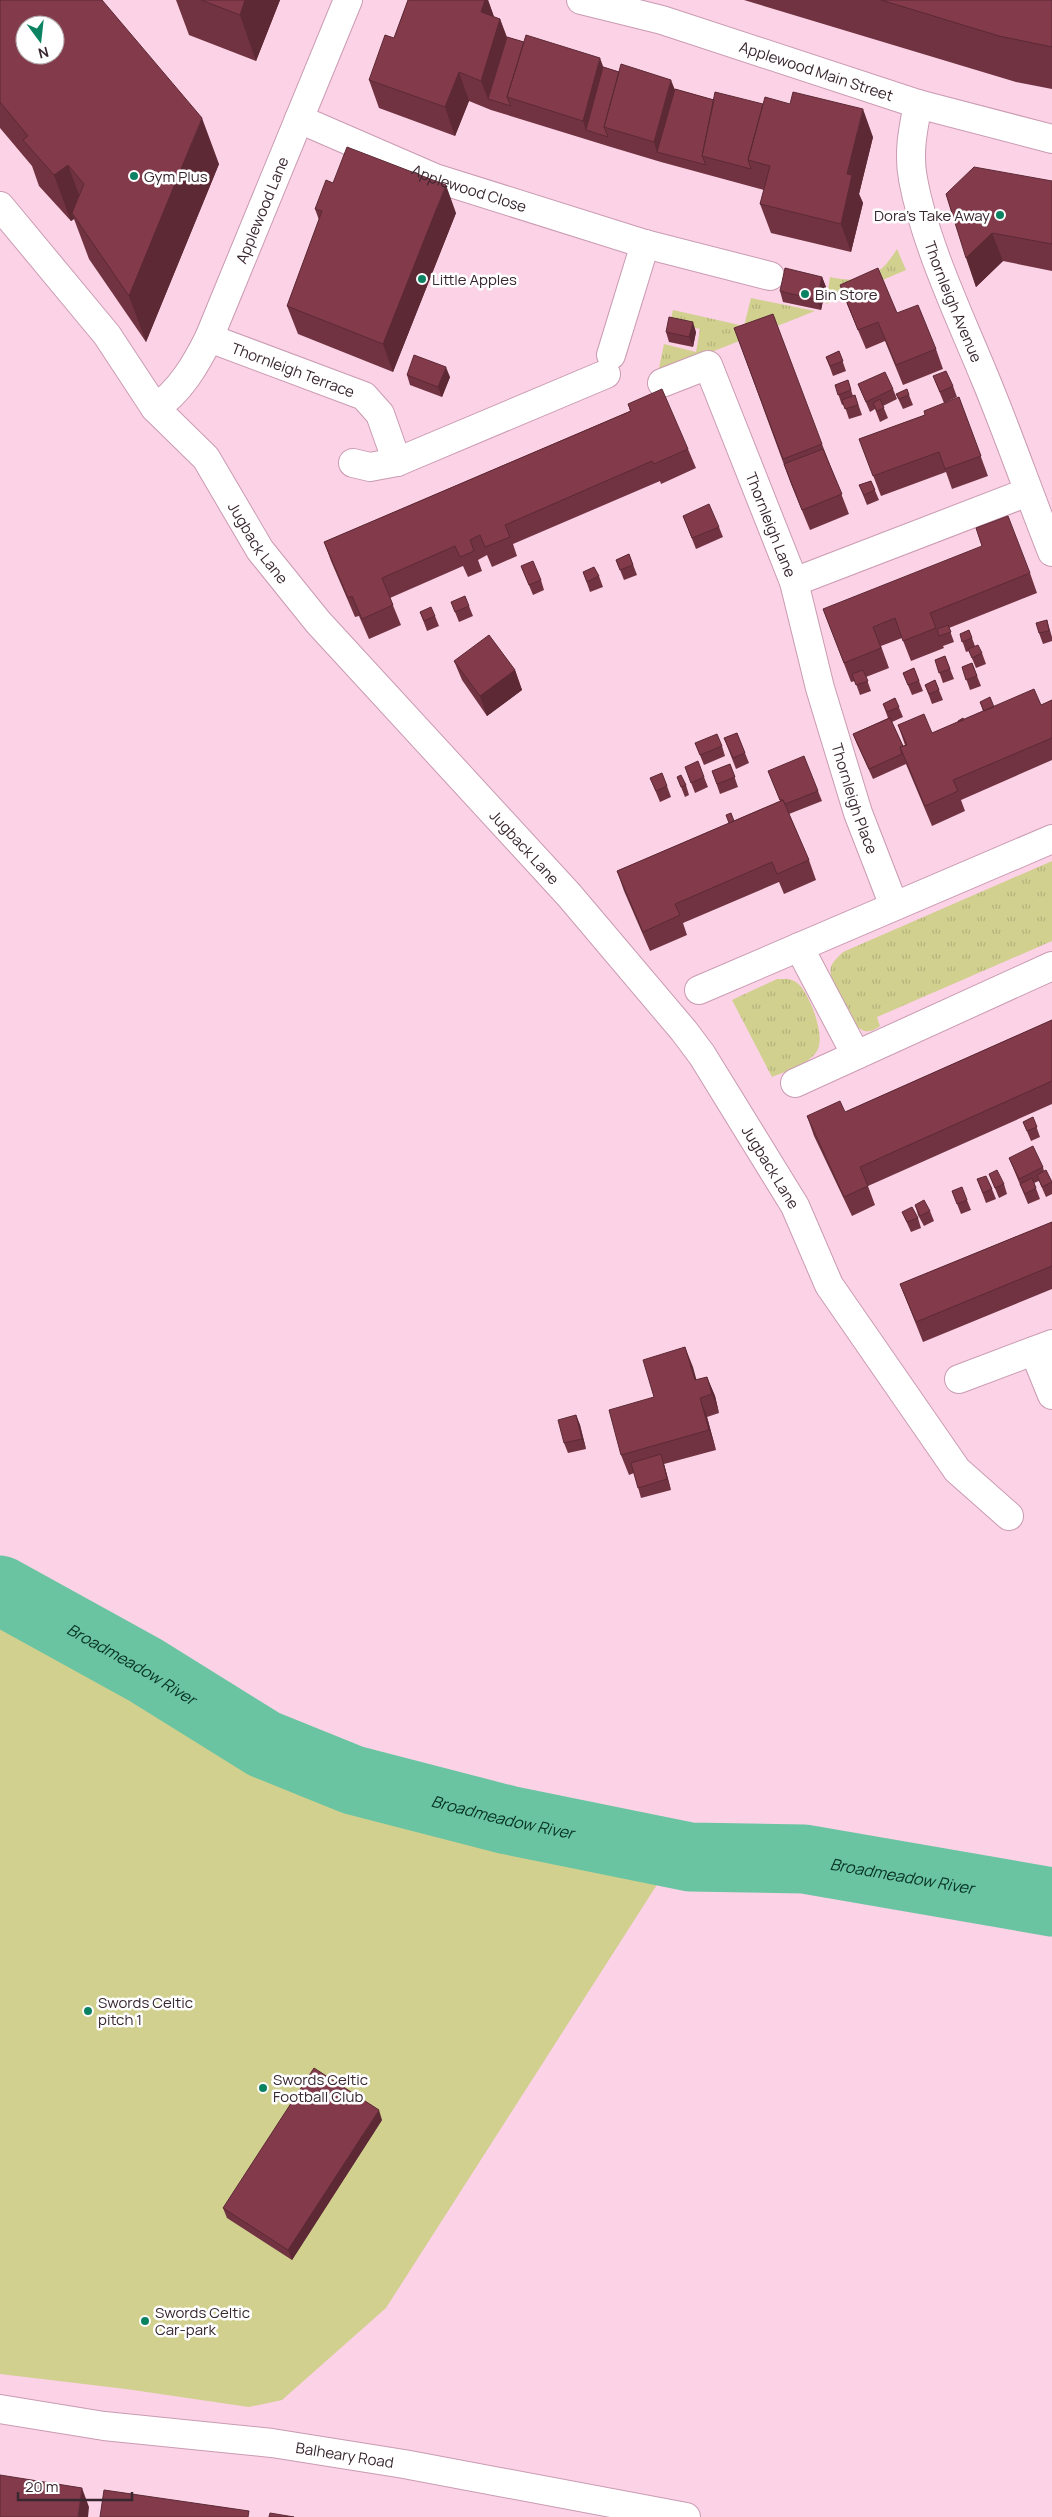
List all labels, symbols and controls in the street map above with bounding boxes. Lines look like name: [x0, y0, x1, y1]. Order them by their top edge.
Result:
north arrow: [15, 15, 65, 65]
street label: Applewood Main Street: [737, 36, 896, 106]
text: N: [36, 43, 51, 64]
street label: Applewood Lane: [230, 153, 293, 266]
street label: Applewood Close: [409, 159, 530, 217]
place label: Gym Plus: [144, 166, 208, 187]
marker: Gym Plus: [128, 170, 140, 182]
place label: Dora's Take Away: [874, 205, 990, 226]
marker: Dora's Take Away: [994, 209, 1006, 221]
street label: Thornleigh Avenue: [920, 238, 988, 366]
place label: Little Apples: [432, 269, 517, 290]
marker: Little Apples: [416, 273, 428, 285]
place label: Bin Store: [815, 284, 878, 305]
marker: Bin Store: [799, 288, 811, 300]
street label: Thornleigh Terrace: [229, 337, 358, 402]
street label: Thornleigh Lane: [741, 469, 802, 580]
street label: Jugback Lane: [223, 498, 294, 588]
street label: Thornleigh Place: [827, 741, 883, 857]
street label: Jugback Lane: [485, 805, 565, 889]
street label: Jugback Lane: [737, 1121, 805, 1213]
water label: Broadmeadow River: [63, 1618, 202, 1711]
water label: Broadmeadow River: [429, 1790, 578, 1845]
water label: Broadmeadow River: [828, 1853, 978, 1900]
place label: Swords Celtic pitch 1: [98, 1992, 193, 2030]
marker: Swords Celtic pitch 1: [82, 2005, 94, 2017]
place label: Swords Celtic Football Club: [273, 2069, 368, 2107]
marker: Swords Celtic Football Club: [257, 2082, 269, 2094]
place label: Swords Celtic Car-park: [155, 2302, 250, 2340]
marker: Swords Celtic Car-park: [139, 2315, 151, 2327]
street label: Balheary Road: [294, 2436, 395, 2473]
scale bar: [18, 2470, 131, 2502]
text: 20 m: [25, 2476, 58, 2497]

